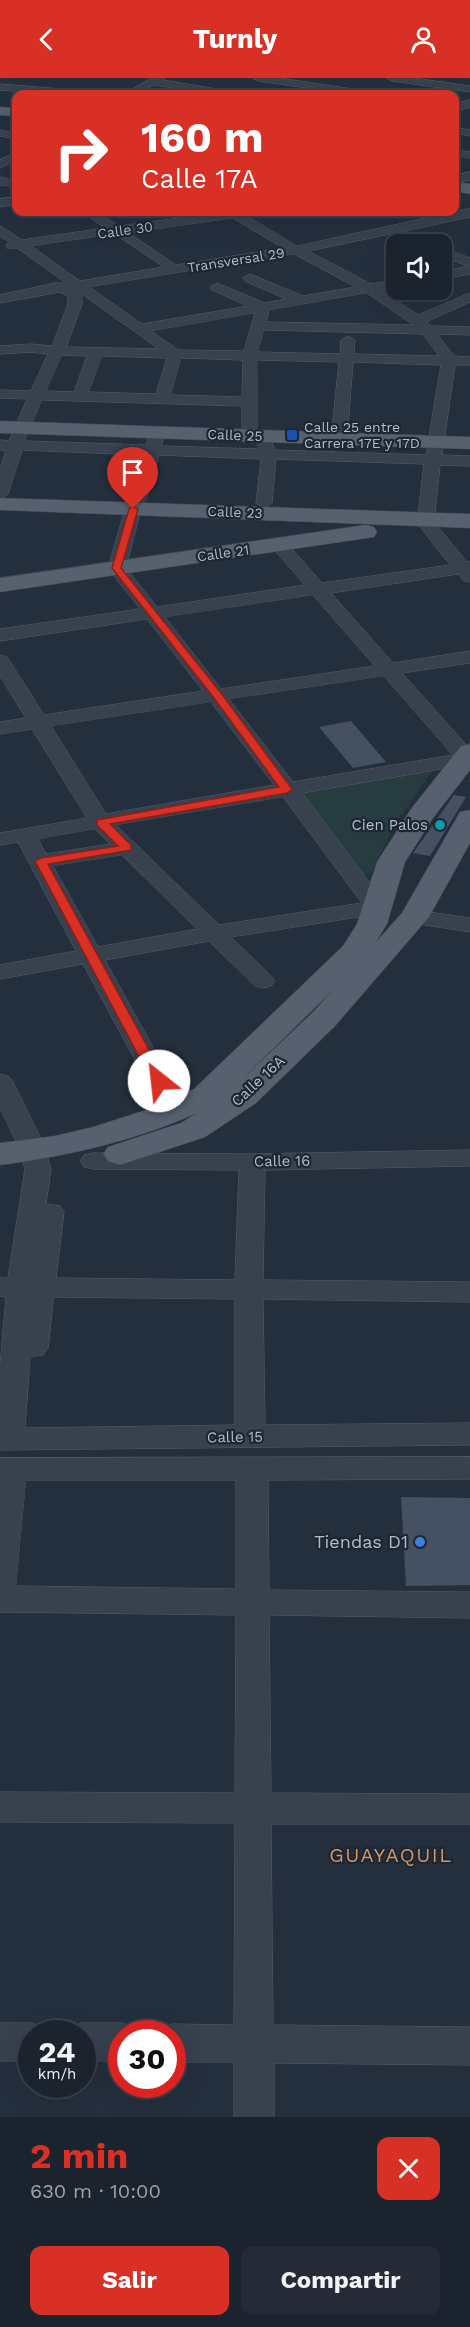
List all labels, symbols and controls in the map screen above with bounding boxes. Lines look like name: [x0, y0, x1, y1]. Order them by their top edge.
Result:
icon: back: [30, 23, 63, 56]
text: Turnly: [193, 23, 277, 55]
icon: person: [407, 23, 440, 56]
text: 160 m: [141, 113, 264, 162]
icon: right: [42, 114, 120, 192]
text: Calle 17A: [141, 163, 258, 195]
street label: Calle 30: [96, 218, 154, 242]
map controls: [386, 234, 452, 300]
button: sound: [386, 234, 452, 300]
street label: Transversal 29: [186, 244, 286, 276]
place label: Calle 25 entre Carrera 17E y 17D: [304, 419, 420, 451]
street label: Calle 25: [207, 426, 263, 444]
marker: Calle 25 entre Carrera 17E y 17D: [285, 428, 299, 442]
pin: [107, 447, 158, 509]
icon: arrive: [116, 456, 149, 489]
street label: Calle 23: [207, 503, 263, 521]
street label: Calle 21: [196, 541, 250, 565]
place label: Cien Palos: [352, 816, 428, 834]
marker: Cien Palos: [433, 818, 447, 832]
position arrow: [127, 1049, 191, 1113]
street label: Calle 16A: [228, 1052, 288, 1110]
street label: Calle 16: [254, 1152, 310, 1170]
street label: Calle 15: [207, 1428, 263, 1446]
place label: Tiendas D1: [314, 1531, 408, 1552]
marker: Tiendas D1: [413, 1535, 427, 1549]
district label: GUAYAQUIL: [329, 1843, 453, 1867]
speed limit sign: 30: [108, 2020, 186, 2098]
text: 24: [39, 2034, 75, 2069]
text: km/h: [38, 2065, 76, 2083]
text: 2 min: [30, 2135, 128, 2177]
button: close: [377, 2137, 440, 2200]
text: 630 m · 10:00: [30, 2179, 161, 2203]
button: Salir: [30, 2246, 229, 2315]
button: Compartir: [241, 2246, 440, 2315]

